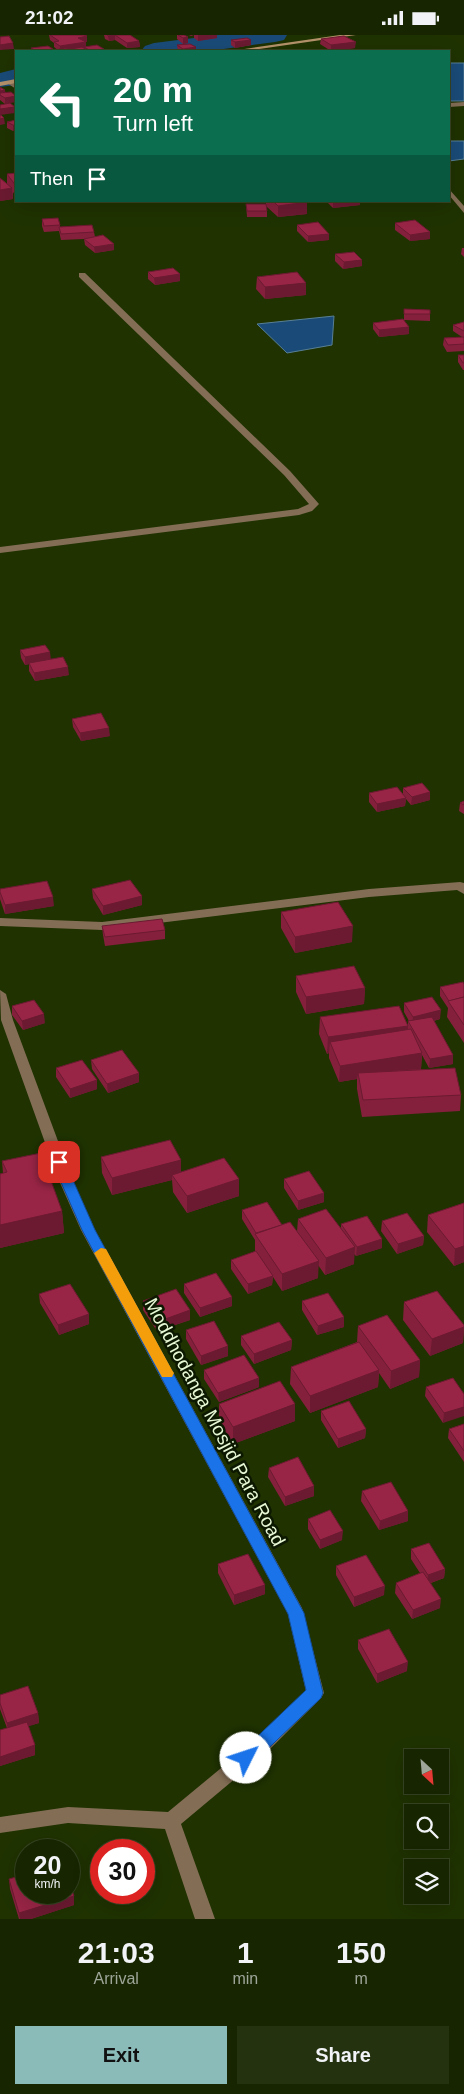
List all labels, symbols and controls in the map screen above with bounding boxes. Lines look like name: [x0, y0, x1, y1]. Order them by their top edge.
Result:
text: 21:02: [25, 7, 74, 28]
icon: left: [30, 70, 95, 135]
text: 20 m: [113, 70, 193, 109]
text: Turn left: [113, 111, 193, 136]
icon: arrive: [83, 165, 111, 193]
text: Then: [30, 168, 73, 189]
pin: [38, 1141, 80, 1183]
icon: arrive: [45, 1148, 73, 1176]
street label: Moddhodanga Mosjid Para Road: [141, 1294, 289, 1550]
position arrow: [219, 1731, 271, 1783]
north arrow: [404, 1749, 449, 1794]
map controls: [404, 1749, 449, 1904]
button: search: [404, 1804, 449, 1849]
speed limit sign: 30: [90, 1839, 155, 1904]
text: 20: [34, 1851, 61, 1879]
button: layers: [404, 1859, 449, 1904]
text: km/h: [34, 1877, 61, 1891]
text: 21:03: [78, 1936, 155, 1969]
text: 1: [237, 1936, 254, 1969]
text: 150: [336, 1936, 386, 1969]
text: Arrival: [94, 1970, 139, 1987]
text: min: [232, 1970, 258, 1987]
text: m: [354, 1970, 368, 1987]
button: Exit: [15, 2026, 227, 2084]
button: Share: [237, 2026, 449, 2084]

